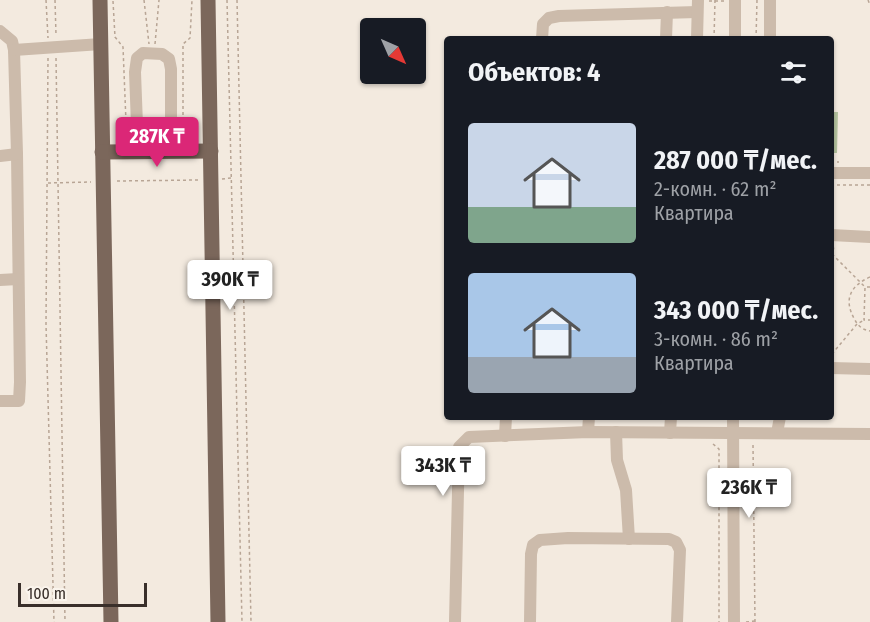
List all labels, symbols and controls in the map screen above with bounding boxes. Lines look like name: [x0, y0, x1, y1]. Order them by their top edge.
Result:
north arrow: [360, 18, 426, 84]
map controls: [360, 18, 426, 84]
icon: filters: [777, 56, 810, 89]
text: Объектов: 4: [468, 57, 600, 88]
pin: 287K ₸: [108, 117, 206, 168]
text: 287K ₸: [130, 124, 184, 148]
text: 287 000 ₸/мес.: [654, 145, 817, 176]
icon: home: [516, 147, 588, 219]
text: 2-комн. · 62 m²: [654, 177, 776, 201]
text: Квартира: [654, 201, 734, 225]
pin: 390K ₸: [181, 260, 279, 311]
text: 390K ₸: [201, 267, 259, 291]
text: 343 000 ₸/мес.: [654, 295, 818, 326]
icon: home: [516, 297, 588, 369]
text: 3-комн. · 86 m²: [654, 327, 778, 351]
text: Квартира: [654, 351, 734, 375]
pin: 343K ₸: [394, 446, 492, 497]
text: 343K ₸: [415, 453, 471, 477]
pin: 236K ₸: [700, 468, 798, 519]
text: 236K ₸: [721, 475, 777, 499]
scale bar: [18, 580, 147, 608]
text: 100 m: [27, 584, 66, 603]

